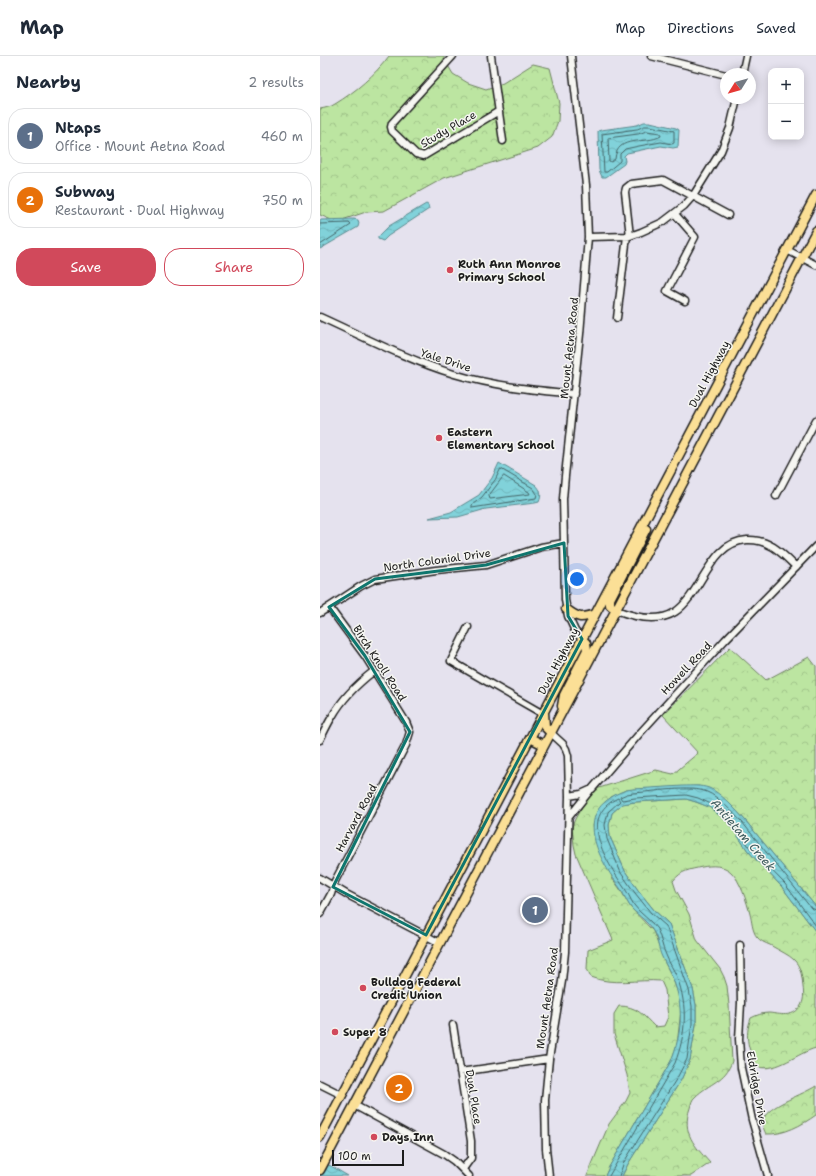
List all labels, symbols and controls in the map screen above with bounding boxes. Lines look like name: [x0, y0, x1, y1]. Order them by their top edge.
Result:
text: Map: [20, 15, 64, 40]
text: Map: [616, 19, 646, 37]
text: Directions: [668, 19, 734, 37]
text: Saved: [756, 19, 796, 37]
north arrow: [720, 68, 756, 104]
map controls: [768, 68, 804, 140]
button: +: [768, 68, 804, 104]
text: Nearby: [16, 71, 81, 93]
text: 2 results: [248, 74, 304, 91]
button: −: [768, 104, 804, 140]
street label: Study Place: [418, 107, 479, 151]
text: Ntaps: [55, 118, 101, 138]
text: 1: [27, 128, 33, 145]
text: 460 m: [261, 128, 303, 145]
text: Office · Mount Aetna Road: [55, 138, 225, 155]
text: Subway: [55, 182, 115, 202]
text: 2: [25, 192, 35, 209]
text: 750 m: [262, 192, 303, 209]
text: Restaurant · Dual Highway: [55, 202, 225, 219]
button: Save: [16, 248, 156, 286]
button: Share: [164, 248, 304, 286]
place label: Ruth Ann Monroe Primary School: [458, 257, 561, 285]
marker: Ruth Ann Monroe Primary School: [445, 265, 455, 275]
street label: Mount Aetna Road: [557, 296, 582, 400]
street label: Dual Highway: [685, 338, 733, 410]
street label: Yale Drive: [419, 345, 473, 376]
place label: Eastern Elementary School: [447, 425, 555, 453]
marker: Eastern Elementary School: [434, 433, 444, 443]
street label: North Colonial Drive: [382, 546, 492, 575]
your location: [567, 569, 587, 589]
street label: Birch Knoll Road: [349, 622, 410, 704]
street label: Dual Highway: [534, 625, 582, 697]
street label: Howell Road: [658, 638, 715, 698]
street label: Harvard Road: [332, 781, 381, 855]
water label: Antietam Creek: [707, 795, 779, 875]
pin: 1: [522, 895, 548, 925]
street label: Mount Aetna Road: [533, 946, 562, 1050]
place label: Bulldog Federal Credit Union: [371, 975, 461, 1003]
marker: Bulldog Federal Credit Union: [358, 983, 368, 993]
place label: Super 8: [343, 1025, 387, 1040]
marker: Super 8: [330, 1027, 340, 1037]
street label: Eldridge Drive: [743, 1050, 770, 1126]
street label: Dual Place: [462, 1069, 485, 1126]
pin: 2: [386, 1073, 412, 1103]
place label: Days Inn: [382, 1130, 434, 1145]
marker: Days Inn: [369, 1132, 379, 1142]
scale bar: [332, 1148, 404, 1167]
text: 100 m: [338, 1149, 371, 1164]

